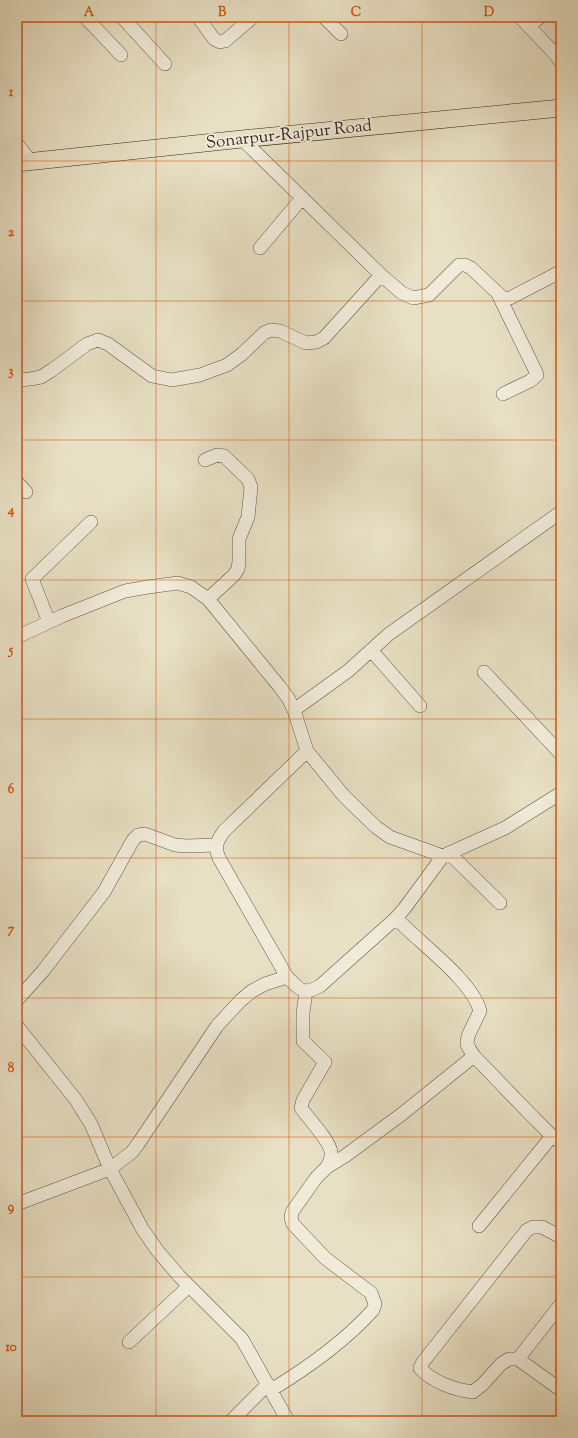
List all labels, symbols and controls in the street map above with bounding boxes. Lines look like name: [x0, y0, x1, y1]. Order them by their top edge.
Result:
text: A: [84, 4, 95, 22]
text: B: [218, 4, 227, 22]
text: C: [351, 4, 361, 22]
text: D: [484, 4, 494, 22]
text: 1: [9, 84, 14, 102]
street label: Sonarpur-Rajpur Road: [205, 114, 374, 156]
text: 2: [8, 224, 15, 242]
text: 3: [8, 363, 14, 381]
text: 4: [7, 502, 15, 520]
text: 5: [8, 642, 14, 660]
text: 6: [8, 781, 15, 799]
text: 7: [8, 921, 15, 939]
text: 8: [8, 1060, 15, 1078]
text: 9: [8, 1199, 15, 1217]
text: 10: [5, 1339, 17, 1357]

